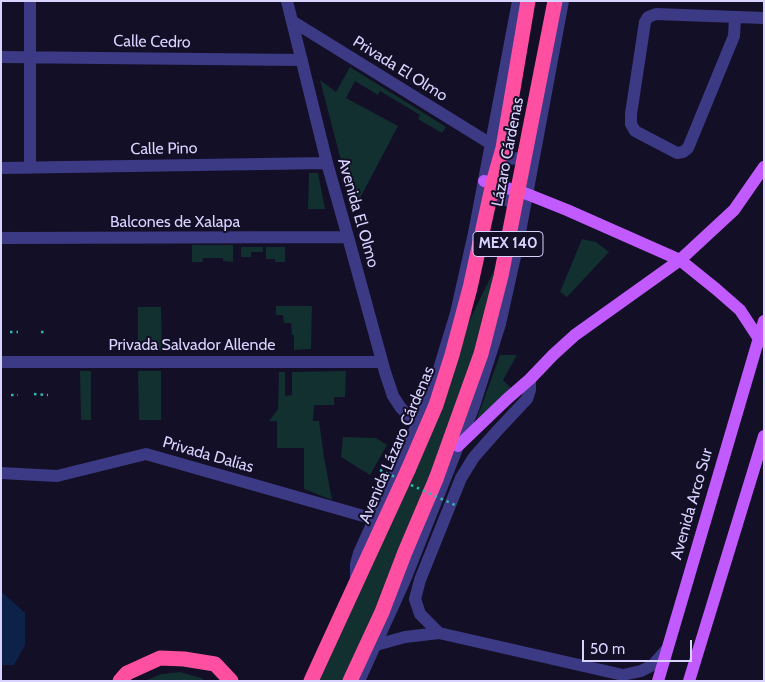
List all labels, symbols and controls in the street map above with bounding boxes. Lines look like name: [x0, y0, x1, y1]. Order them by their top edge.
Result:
street label: Calle Cedro: [113, 32, 191, 52]
street label: Privada El Olmo: [349, 32, 451, 106]
street label: Lázaro Cárdenas: [488, 96, 528, 208]
street label: Calle Pino: [130, 139, 198, 159]
street label: Avenida El Olmo: [333, 156, 383, 270]
street label: Balcones de Xalapa: [110, 212, 240, 232]
road number: MEX 140: [473, 232, 543, 256]
street label: Privada Salvador Allende: [109, 335, 275, 355]
street label: Avenida Lázaro Cárdenas: [355, 364, 439, 526]
street label: Privada Dalías: [160, 433, 256, 477]
street label: Avenida Arco Sur: [667, 446, 717, 562]
scale bar: [585, 630, 695, 662]
text: 50 m: [590, 640, 625, 658]

